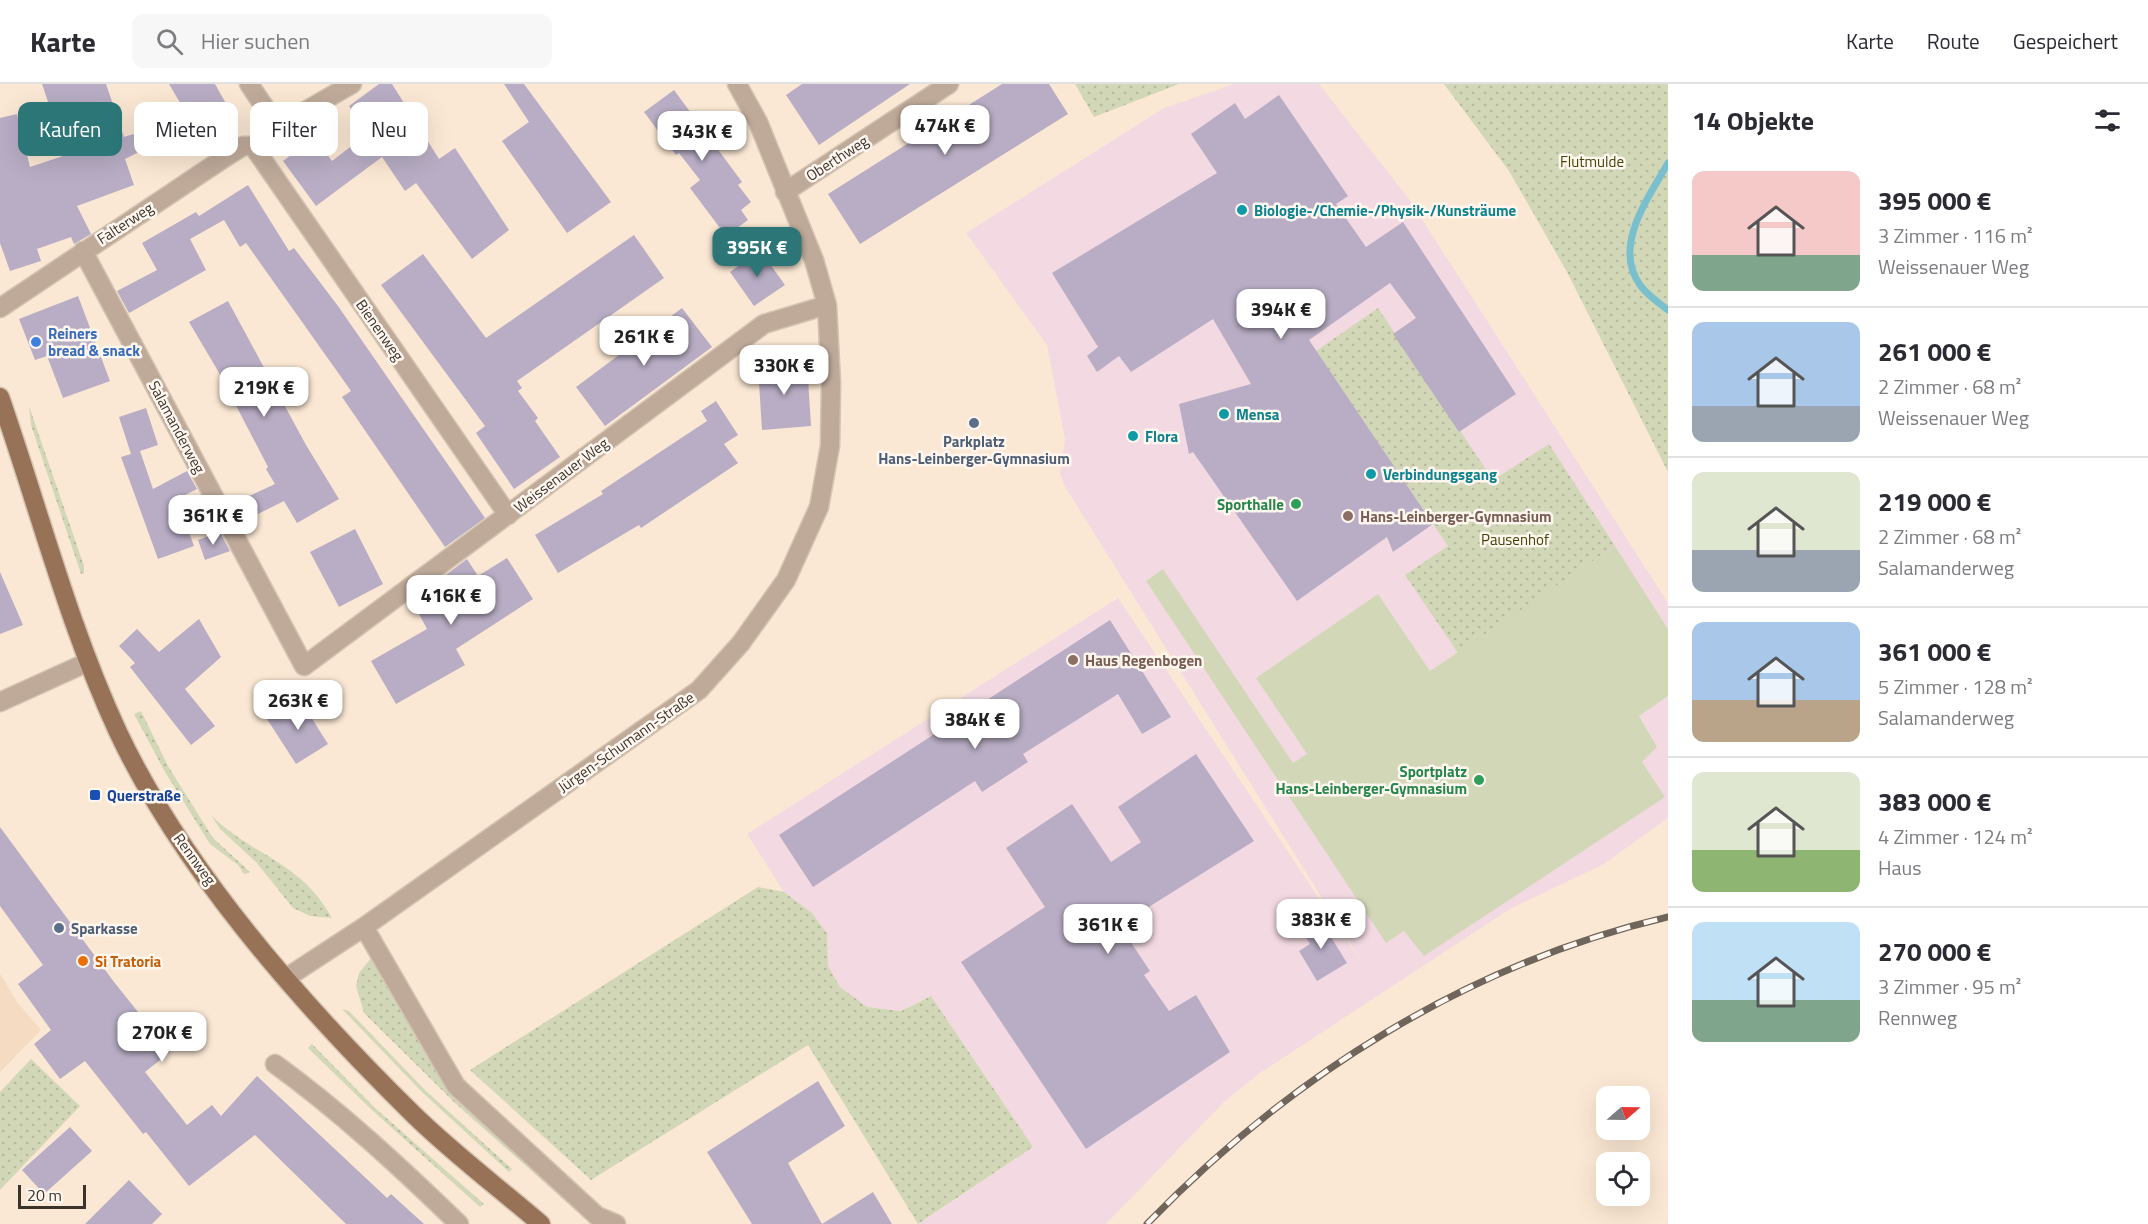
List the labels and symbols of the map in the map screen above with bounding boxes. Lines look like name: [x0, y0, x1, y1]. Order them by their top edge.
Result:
pin: 474K €: [896, 105, 994, 156]
pin: 343K €: [653, 111, 751, 162]
street label: Oberthweg: [801, 129, 873, 187]
park label: Flutmulde: [1560, 150, 1624, 173]
street label: Falterweg: [92, 196, 158, 250]
place label: Biologie-/Chemie-/Physik-/Kunsträume: [1254, 199, 1517, 222]
marker: Biologie-/Chemie-/Physik-/Kunsträume: [1235, 203, 1249, 217]
pin: 395K €: [708, 227, 806, 278]
pin: 394K €: [1232, 289, 1330, 340]
street label: Bienenweg: [350, 295, 410, 366]
pin: 261K €: [595, 316, 693, 367]
place label: Reiners bread & snack: [48, 322, 140, 362]
marker: Reiners bread & snack: [29, 335, 43, 349]
pin: 330K €: [735, 345, 833, 396]
pin: 219K €: [215, 367, 313, 418]
street label: Salamanderweg: [143, 377, 211, 478]
place label: Mensa: [1236, 403, 1280, 426]
marker: Mensa: [1217, 407, 1231, 421]
marker: Parkplatz Hans-Leinberger-Gymnasium: [967, 416, 981, 430]
place label: Flora: [1145, 425, 1179, 448]
marker: Flora: [1126, 429, 1140, 443]
place label: Parkplatz Hans-Leinberger-Gymnasium: [878, 430, 1070, 470]
street label: Weissenauer Weg: [509, 432, 613, 518]
place label: Verbindungsgang: [1383, 463, 1497, 486]
marker: Verbindungsgang: [1364, 467, 1378, 481]
place label: Sporthalle: [1217, 493, 1284, 516]
pin: 361K €: [164, 495, 262, 546]
marker: Sporthalle: [1289, 497, 1303, 511]
place label: Hans-Leinberger-Gymnasium: [1360, 505, 1552, 528]
marker: Hans-Leinberger-Gymnasium: [1341, 509, 1355, 523]
park label: Pausenhof: [1481, 528, 1549, 551]
pin: 416K €: [402, 575, 500, 626]
place label: Haus Regenbogen: [1085, 649, 1202, 672]
marker: Haus Regenbogen: [1066, 653, 1080, 667]
pin: 263K €: [249, 680, 347, 731]
street label: Jürgen-Schumann-Straße: [553, 686, 699, 798]
pin: 384K €: [926, 699, 1024, 750]
place label: Sportplatz Hans-Leinberger-Gymnasium: [1275, 760, 1467, 800]
marker: Sportplatz Hans-Leinberger-Gymnasium: [1472, 773, 1486, 787]
place label: Querstraße: [107, 784, 181, 807]
marker: Querstraße: [88, 788, 102, 802]
street label: Rennweg: [168, 828, 222, 890]
pin: 383K €: [1272, 899, 1370, 950]
pin: 361K €: [1059, 904, 1157, 955]
place label: Sparkasse: [71, 917, 138, 940]
marker: Sparkasse: [52, 921, 66, 935]
place label: Si Tratoria: [95, 950, 162, 973]
marker: Si Tratoria: [76, 954, 90, 968]
pin: 270K €: [113, 1012, 211, 1063]
north arrow: [1596, 1086, 1650, 1140]
scale bar: [18, 1182, 86, 1210]

